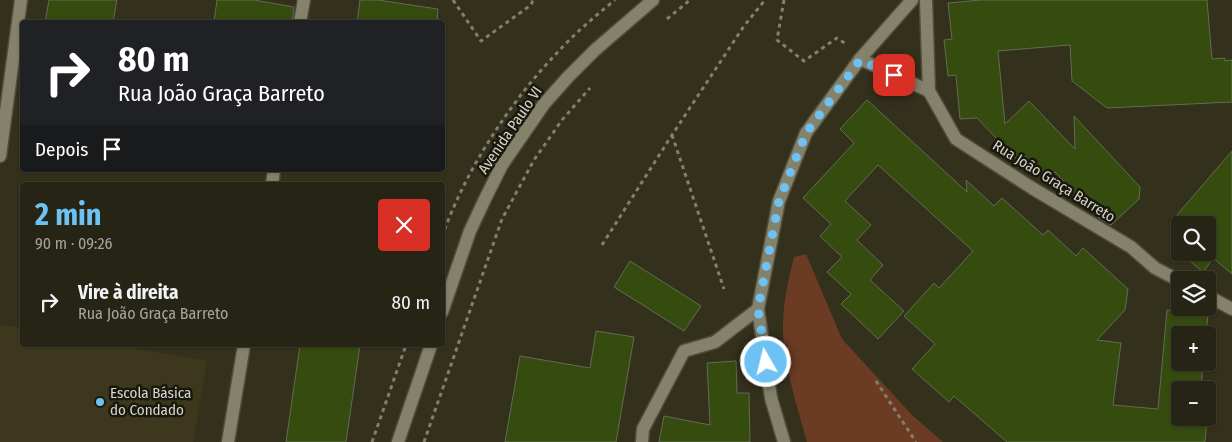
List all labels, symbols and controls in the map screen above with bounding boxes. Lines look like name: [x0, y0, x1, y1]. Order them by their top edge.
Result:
text: 80 m: [118, 38, 190, 80]
icon: right: [35, 40, 100, 105]
pin: [873, 54, 915, 96]
icon: arrive: [880, 61, 908, 89]
text: Rua João Graça Barreto: [118, 80, 325, 107]
street label: Avenida Paulo VI: [474, 83, 546, 177]
icon: arrive: [98, 135, 126, 163]
street label: Rua João Graça Barreto: [989, 136, 1119, 226]
text: Depois: [35, 138, 88, 161]
text: 2 min: [35, 197, 102, 233]
button: close: [378, 199, 430, 251]
map controls: [1171, 216, 1216, 426]
button: search: [1171, 216, 1216, 261]
text: 90 m · 09:26: [35, 234, 112, 253]
button: layers: [1171, 271, 1216, 316]
text: Vire à direita: [78, 281, 179, 304]
icon: right: [35, 288, 63, 316]
text: 80 m: [392, 291, 430, 314]
text: Rua João Graça Barreto: [78, 304, 228, 323]
button: +: [1171, 326, 1216, 371]
position arrow: [739, 335, 791, 387]
button: −: [1171, 381, 1216, 426]
place label: Escola Básica do Condado: [110, 384, 191, 419]
marker: Escola Básica do Condado: [94, 396, 106, 408]

